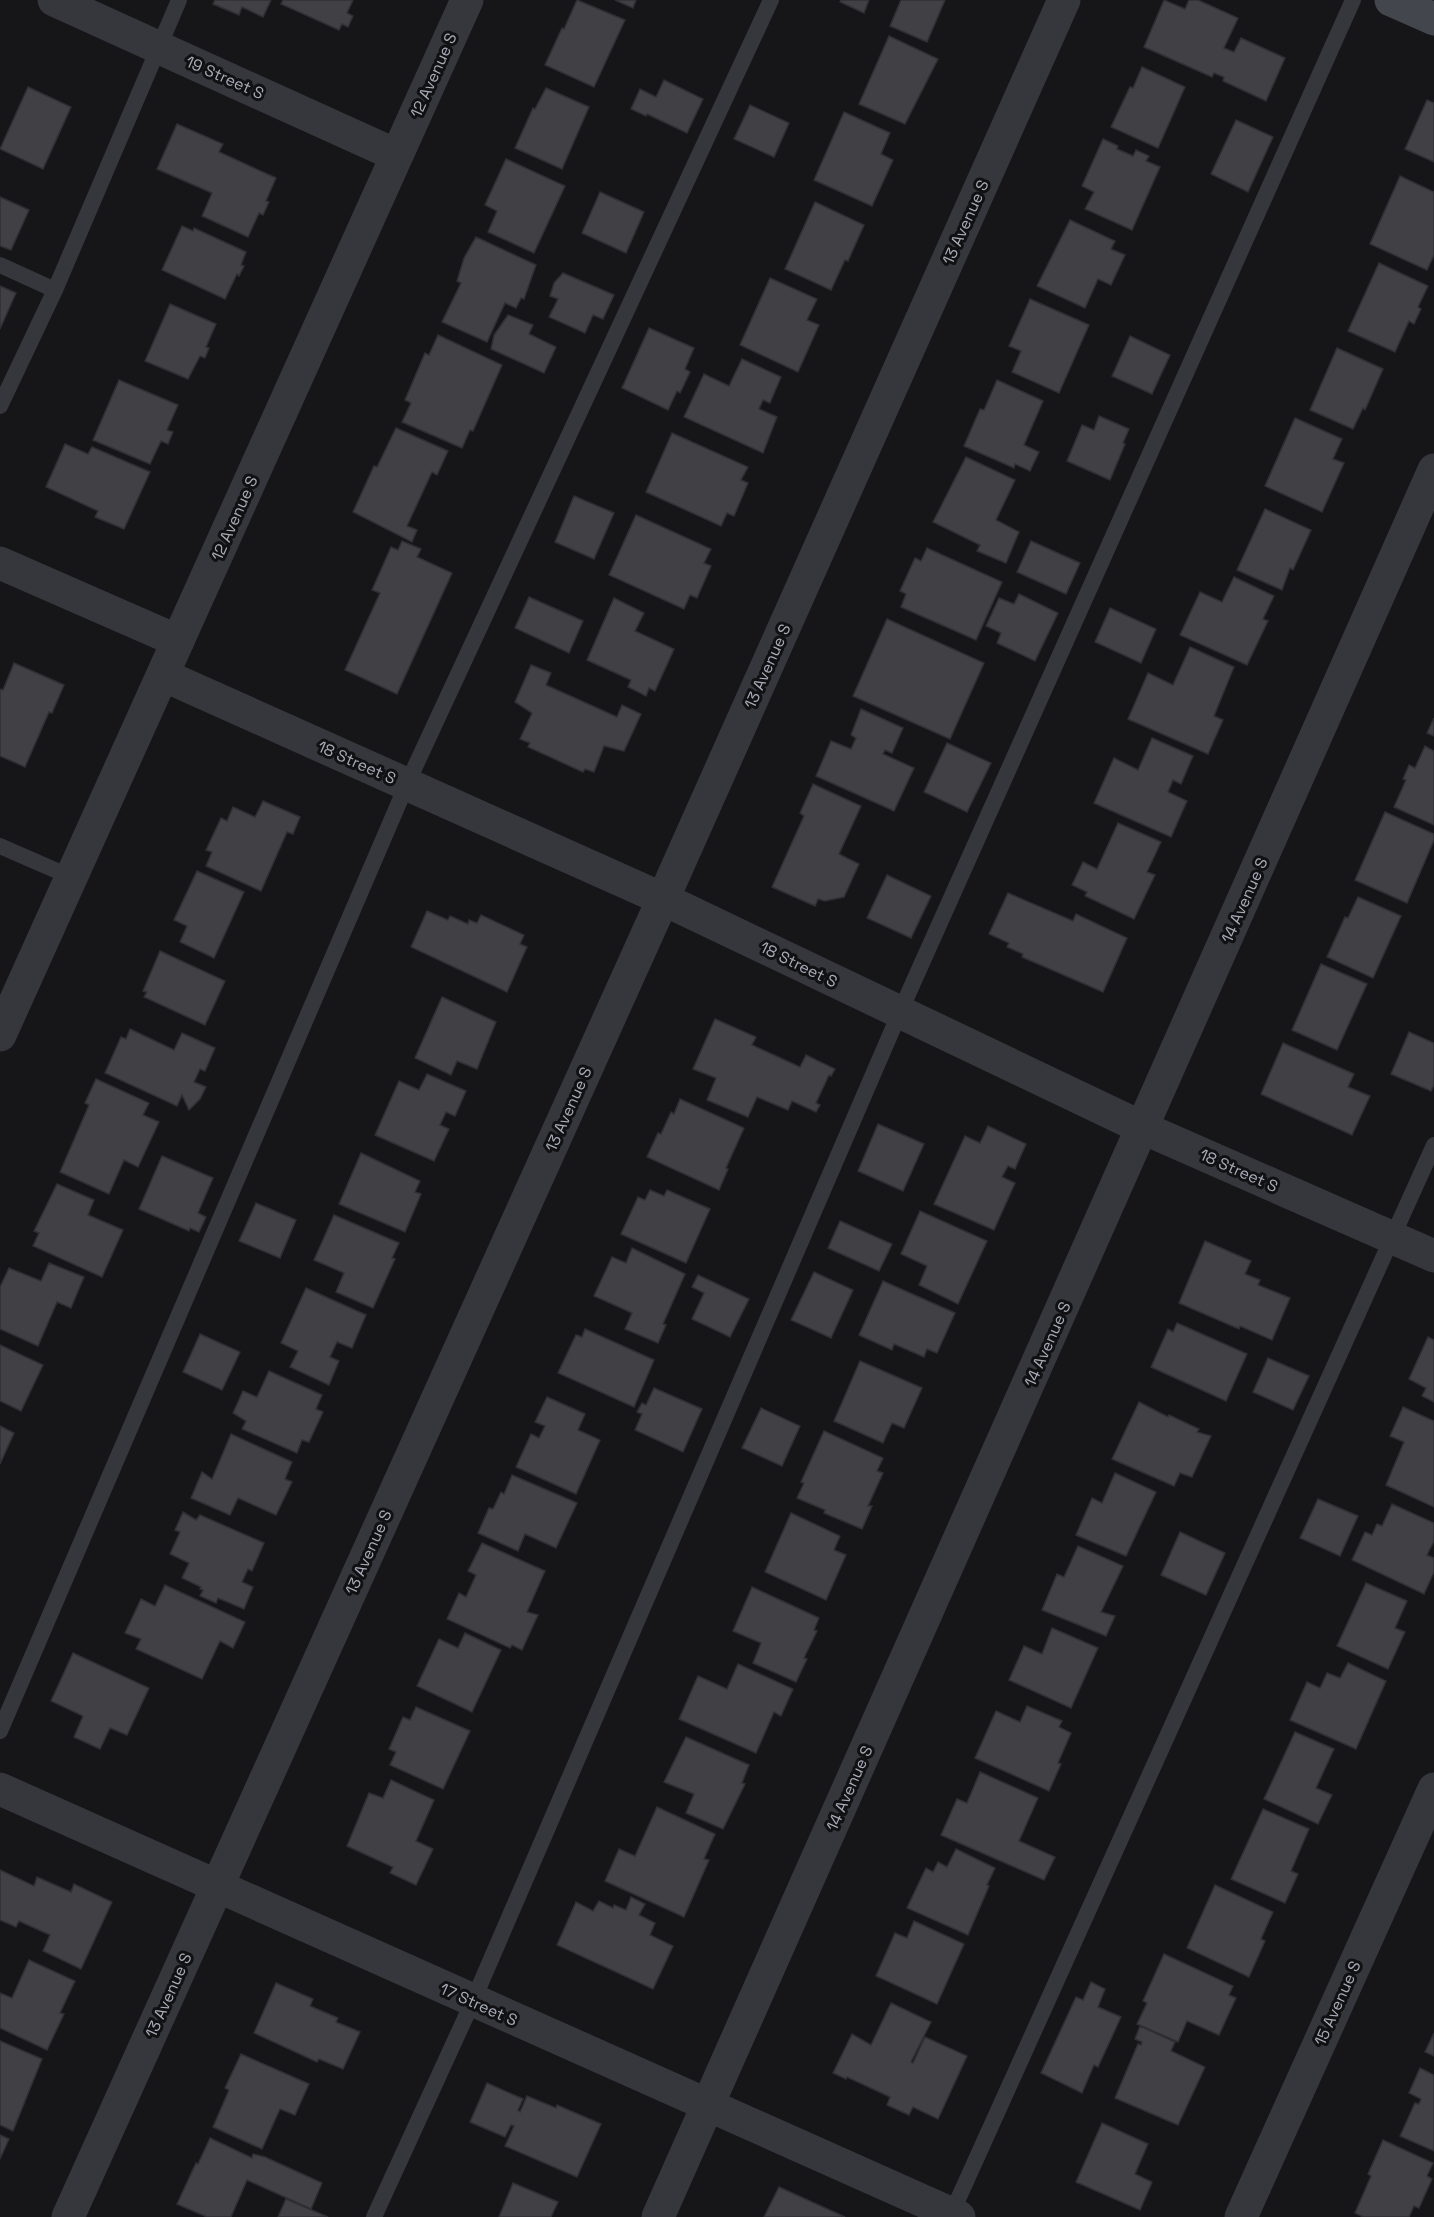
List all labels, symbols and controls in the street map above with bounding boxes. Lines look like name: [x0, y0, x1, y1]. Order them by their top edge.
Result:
street label: 12 Avenue S: [405, 29, 462, 121]
street label: 19 Street S: [182, 51, 267, 104]
street label: 13 Avenue S: [937, 176, 994, 268]
street label: 12 Avenue S: [206, 472, 263, 564]
street label: 13 Avenue S: [739, 620, 796, 712]
street label: 18 Street S: [314, 736, 399, 789]
street label: 14 Avenue S: [1216, 854, 1273, 946]
street label: 18 Street S: [757, 937, 841, 992]
street label: 13 Avenue S: [540, 1063, 597, 1155]
street label: 18 Street S: [1196, 1144, 1281, 1197]
street label: 14 Avenue S: [1019, 1298, 1076, 1390]
street label: 13 Avenue S: [340, 1506, 397, 1598]
street label: 14 Avenue S: [821, 1742, 878, 1834]
street label: 13 Avenue S: [140, 1949, 197, 2041]
street label: 15 Avenue S: [1309, 1957, 1366, 2049]
street label: 17 Street S: [437, 1978, 521, 2031]

